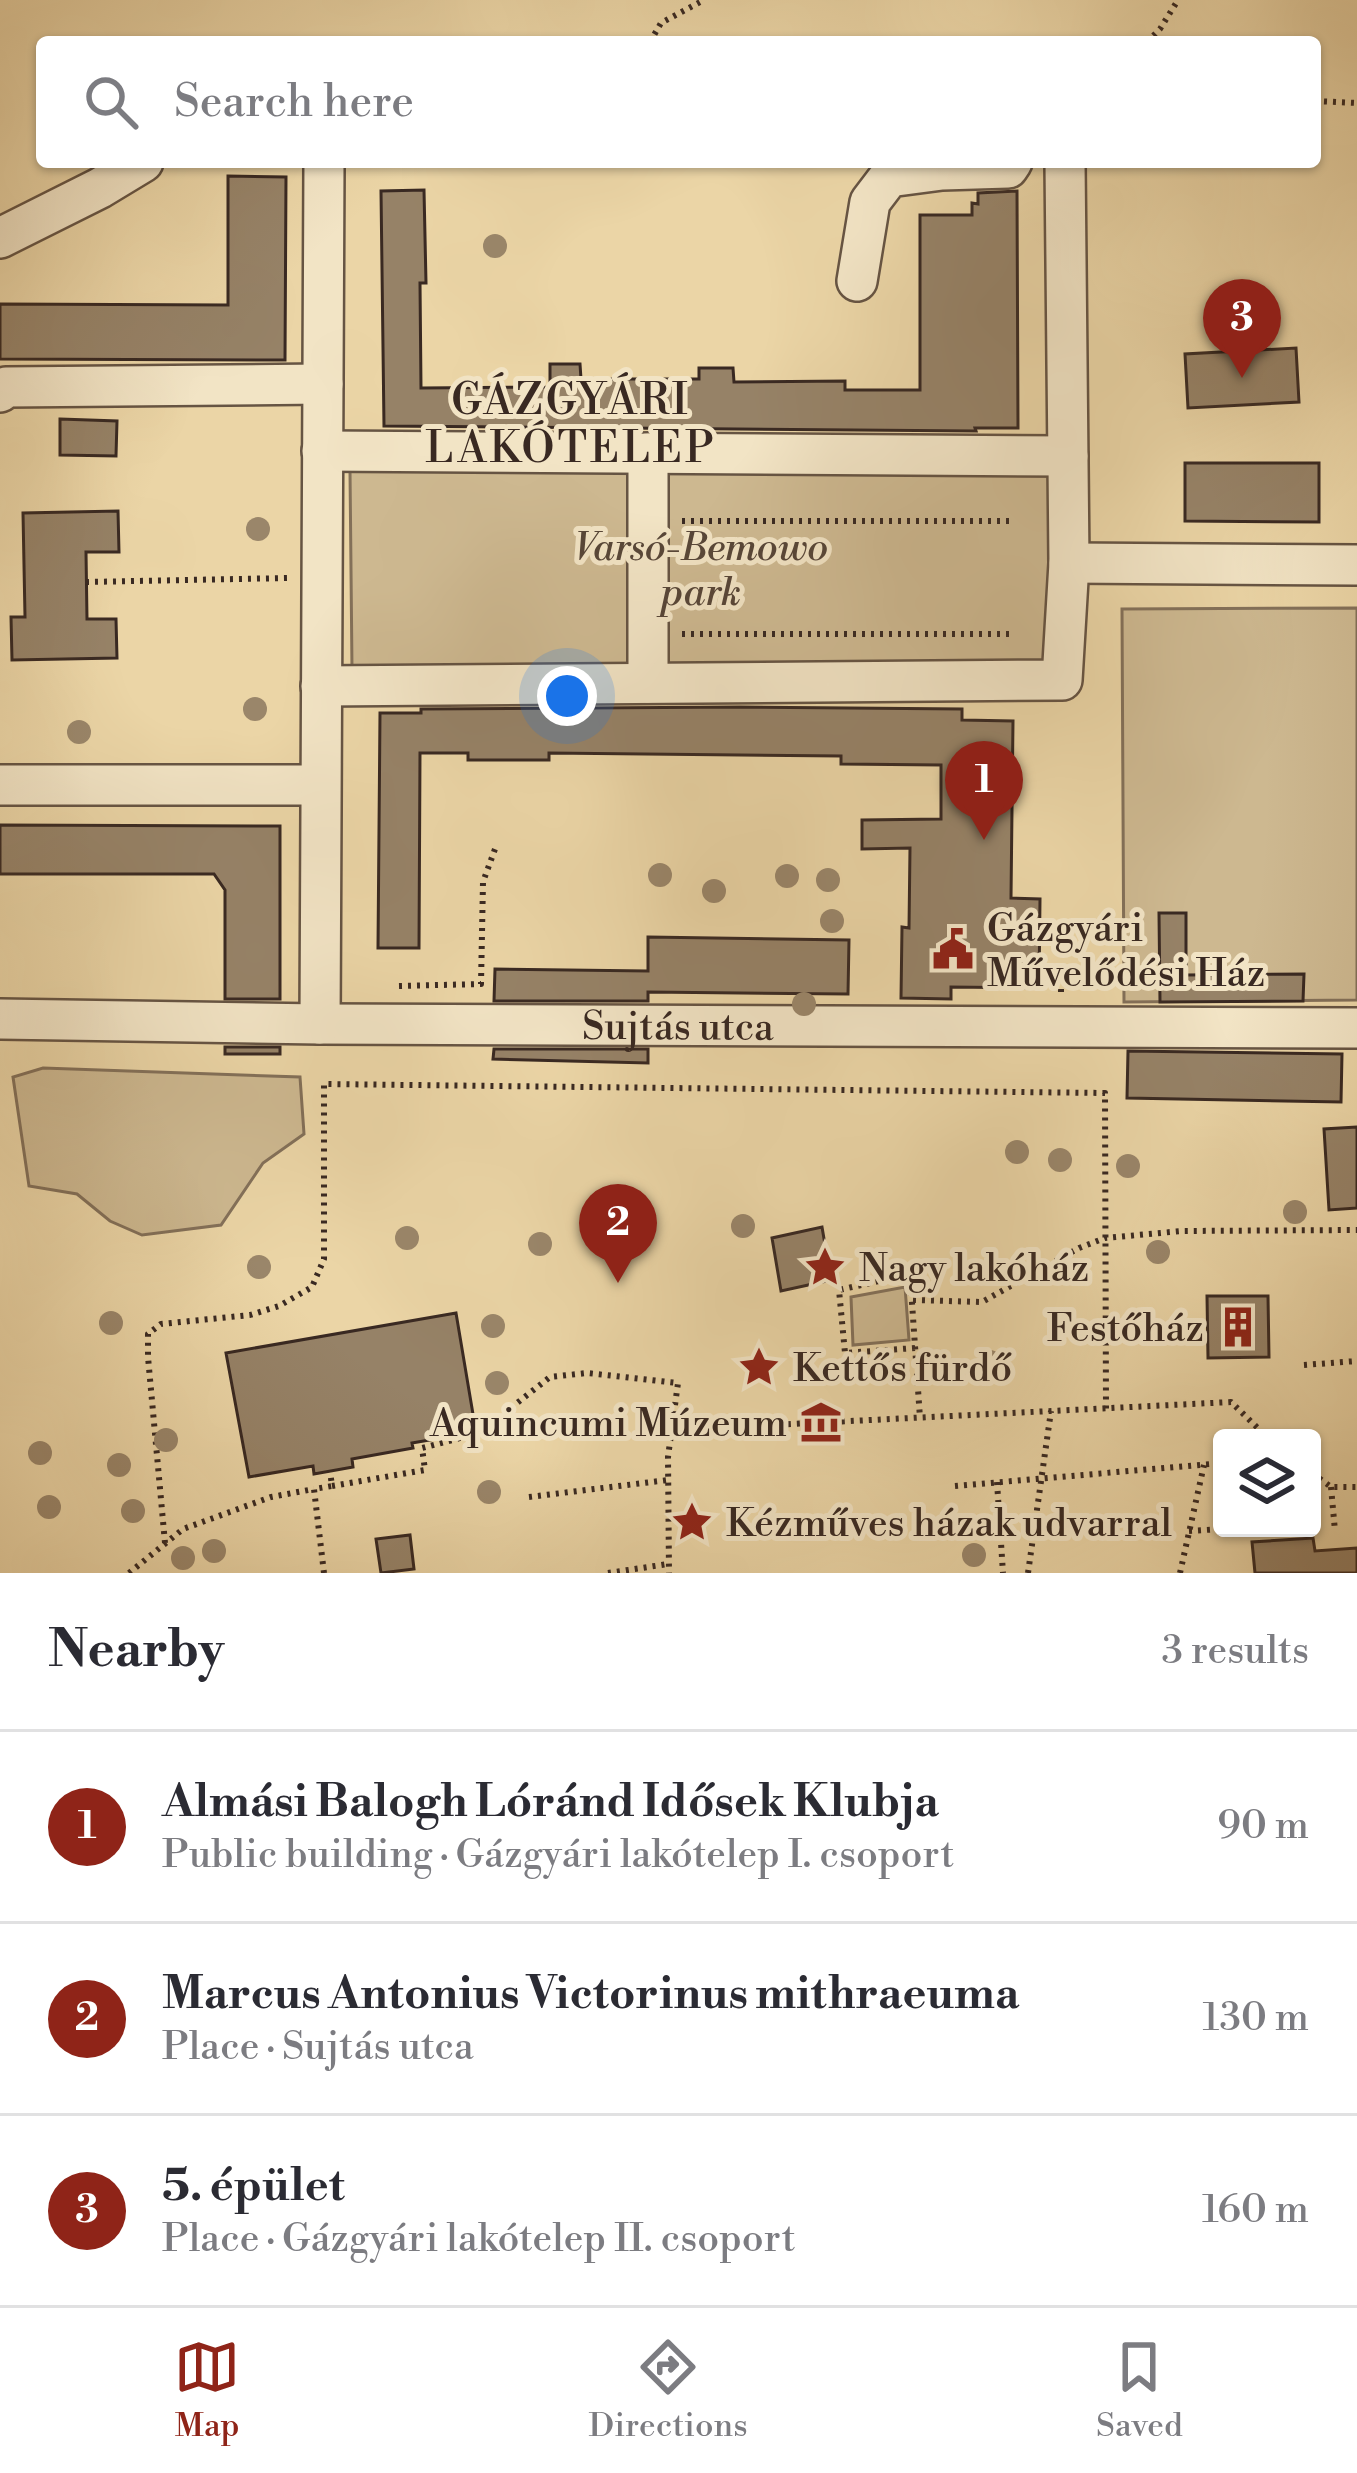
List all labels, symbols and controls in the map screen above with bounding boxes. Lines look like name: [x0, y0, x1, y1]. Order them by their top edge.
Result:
search box: [36, 36, 1321, 168]
icon: search: [78, 69, 144, 135]
text: Search here: [174, 74, 414, 131]
pin: 3: [1203, 279, 1281, 378]
district label: GÁZGYÁRI LAKÓTELEP: [425, 372, 717, 476]
park label: Varsó-Bemowo park: [574, 524, 828, 618]
your location: [537, 666, 597, 726]
pin: 1: [945, 741, 1023, 840]
place label: Gázgyári Művelődési Ház: [987, 905, 1265, 999]
public building icon: Gázgyári Művelődési Ház: [930, 926, 976, 972]
street label: Sujtás utca: [582, 1003, 774, 1053]
pin: 2: [579, 1184, 657, 1283]
place icon: Nagy lakóház: [802, 1244, 848, 1290]
place label: Nagy lakóház: [859, 1245, 1089, 1294]
building icon: Festőház: [1215, 1304, 1261, 1350]
place label: Festőház: [1047, 1305, 1204, 1354]
place icon: Kettős fürdő: [736, 1344, 782, 1390]
place label: Kettős fürdő: [793, 1345, 1012, 1394]
museum icon: Aquincumi Múzeum: [798, 1399, 844, 1445]
place label: Aquincumi Múzeum: [429, 1400, 787, 1449]
map controls: [1213, 1429, 1321, 1537]
button: layers: [1213, 1429, 1321, 1537]
place icon: Kézműves házak udvarral: [669, 1499, 715, 1545]
place label: Kézműves házak udvarral: [726, 1500, 1172, 1549]
text: Nearby: [48, 1619, 224, 1683]
text: 3 results: [1161, 1627, 1309, 1676]
text: Almási Balogh Lóránd Idősek Klubja: [162, 1774, 939, 1831]
text: 1: [78, 1802, 96, 1851]
text: 90 m: [1217, 1802, 1309, 1851]
text: Public building · Gázgyári lakótelep I. csoport: [162, 1831, 954, 1880]
text: Marcus Antonius Victorinus mithraeuma: [162, 1966, 1019, 2023]
text: 2: [75, 1994, 99, 2043]
text: 130 m: [1203, 1994, 1309, 2043]
text: Place · Sujtás utca: [162, 2023, 474, 2072]
text: 5. épület: [162, 2158, 345, 2215]
text: 3: [75, 2186, 99, 2235]
text: 160 m: [1202, 2186, 1309, 2235]
text: Place · Gázgyári lakótelep II. csoport: [162, 2215, 795, 2264]
tab: Map: [174, 2334, 240, 2447]
tab: Directions: [589, 2334, 748, 2447]
tab: Saved: [1096, 2334, 1183, 2447]

